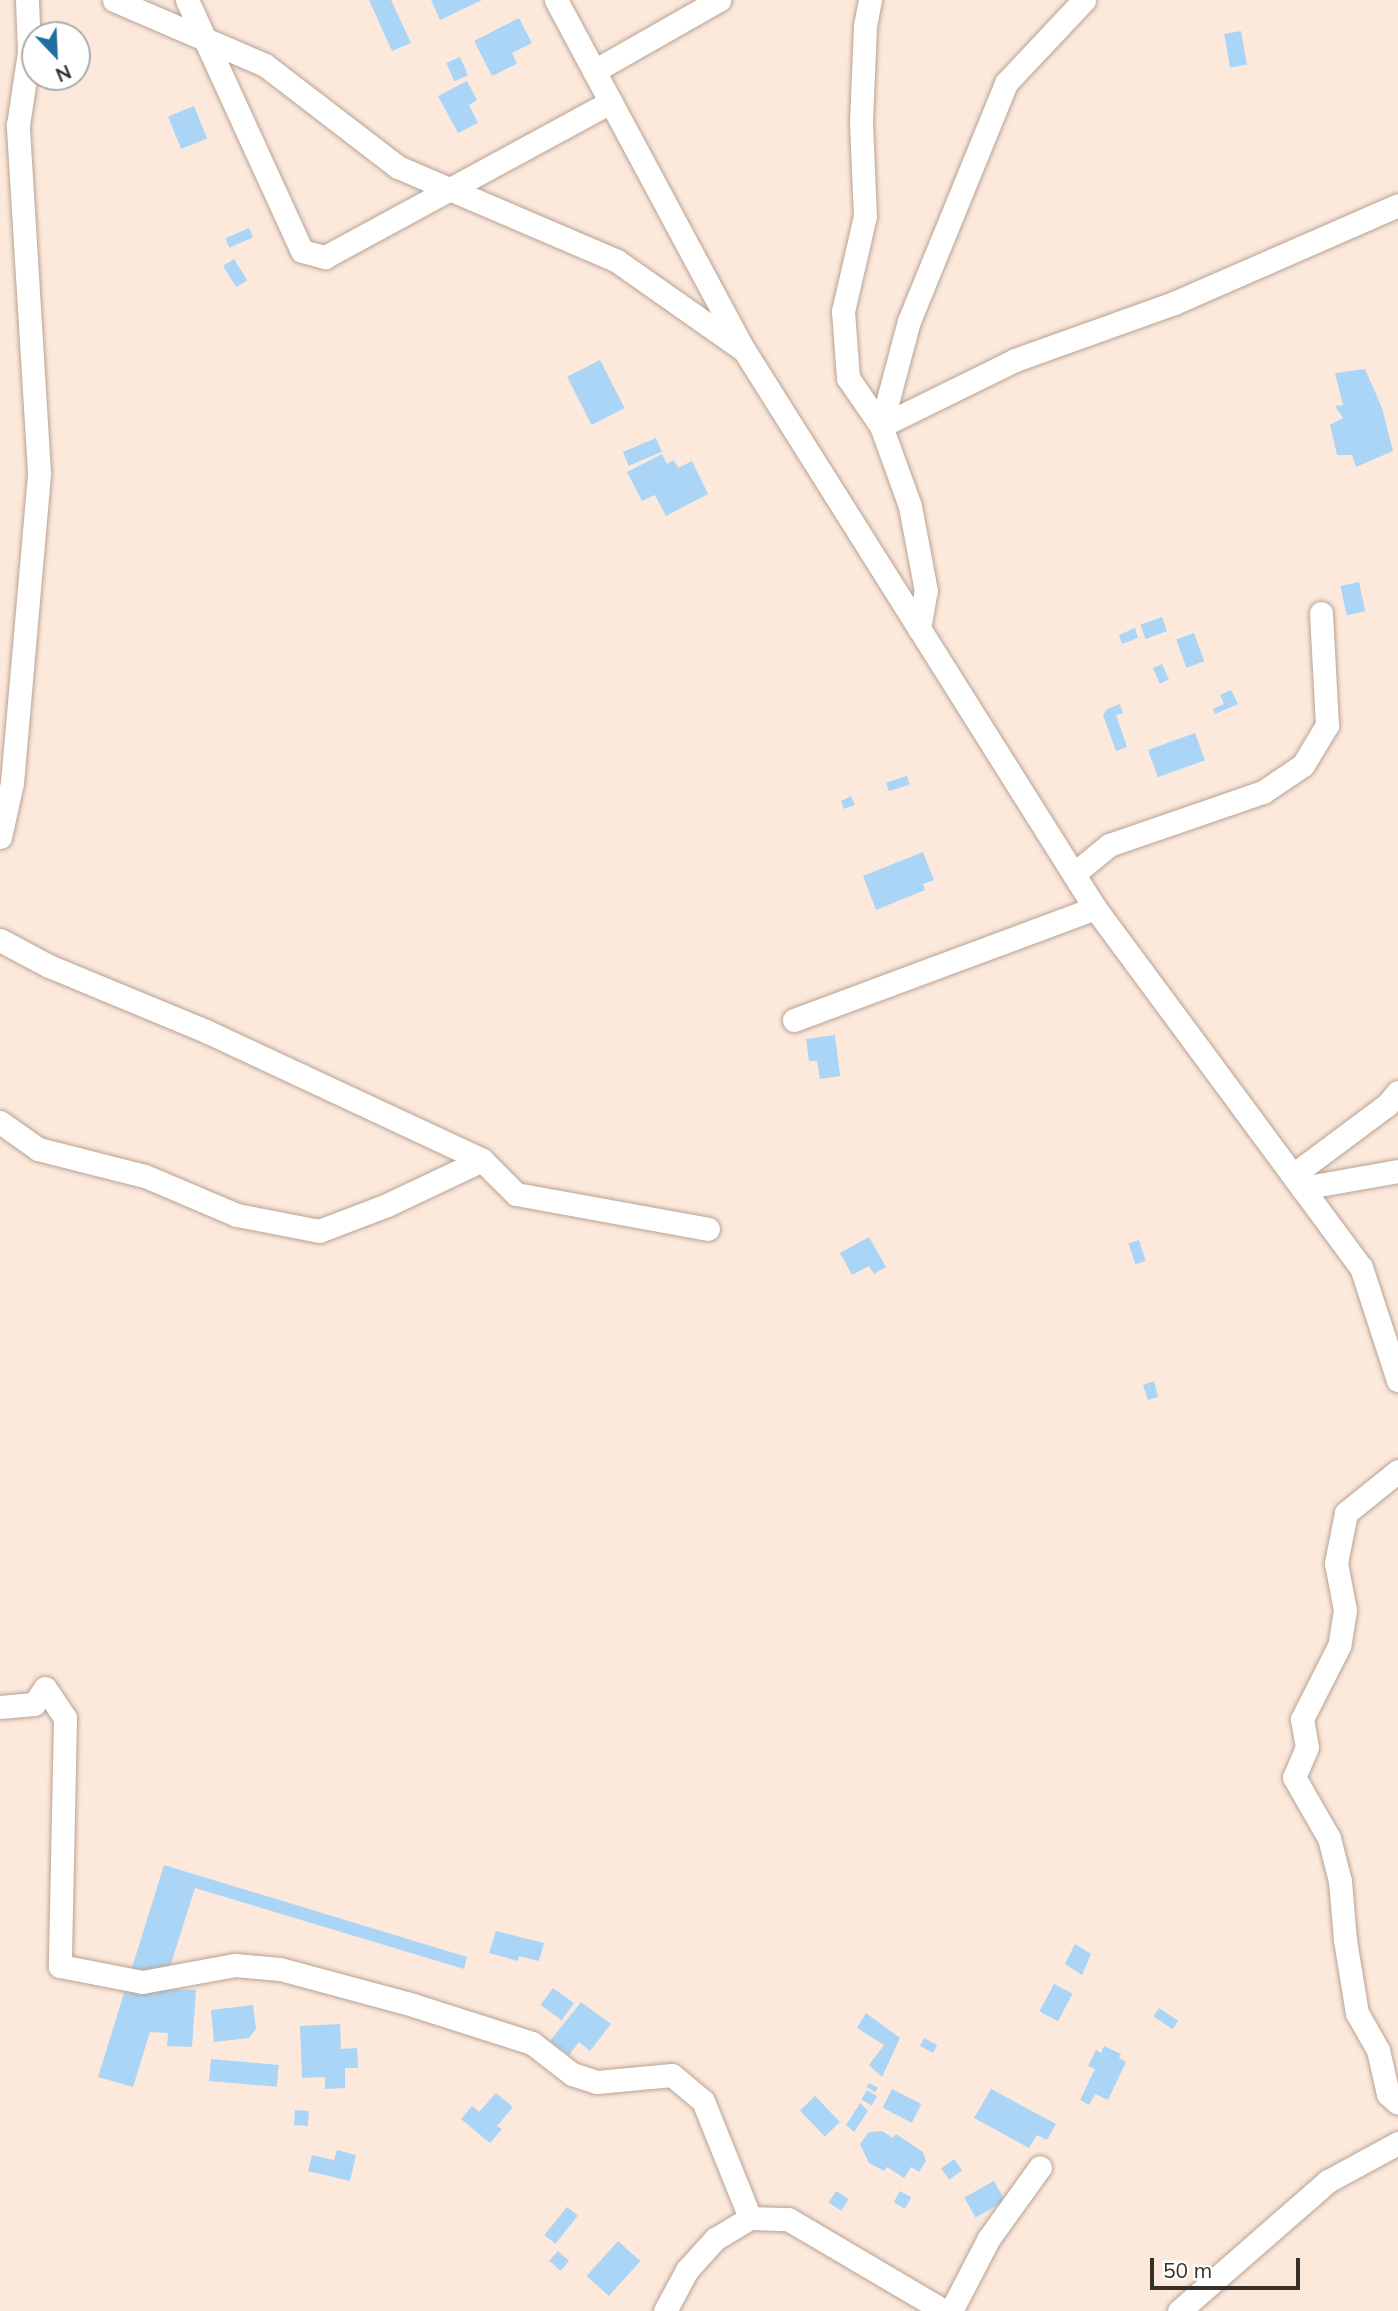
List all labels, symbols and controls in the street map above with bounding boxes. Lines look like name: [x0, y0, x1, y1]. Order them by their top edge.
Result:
north arrow: [21, 21, 91, 91]
text: N: [52, 60, 75, 87]
scale bar: [1153, 2244, 1304, 2288]
text: 50 m: [1163, 2257, 1212, 2283]

